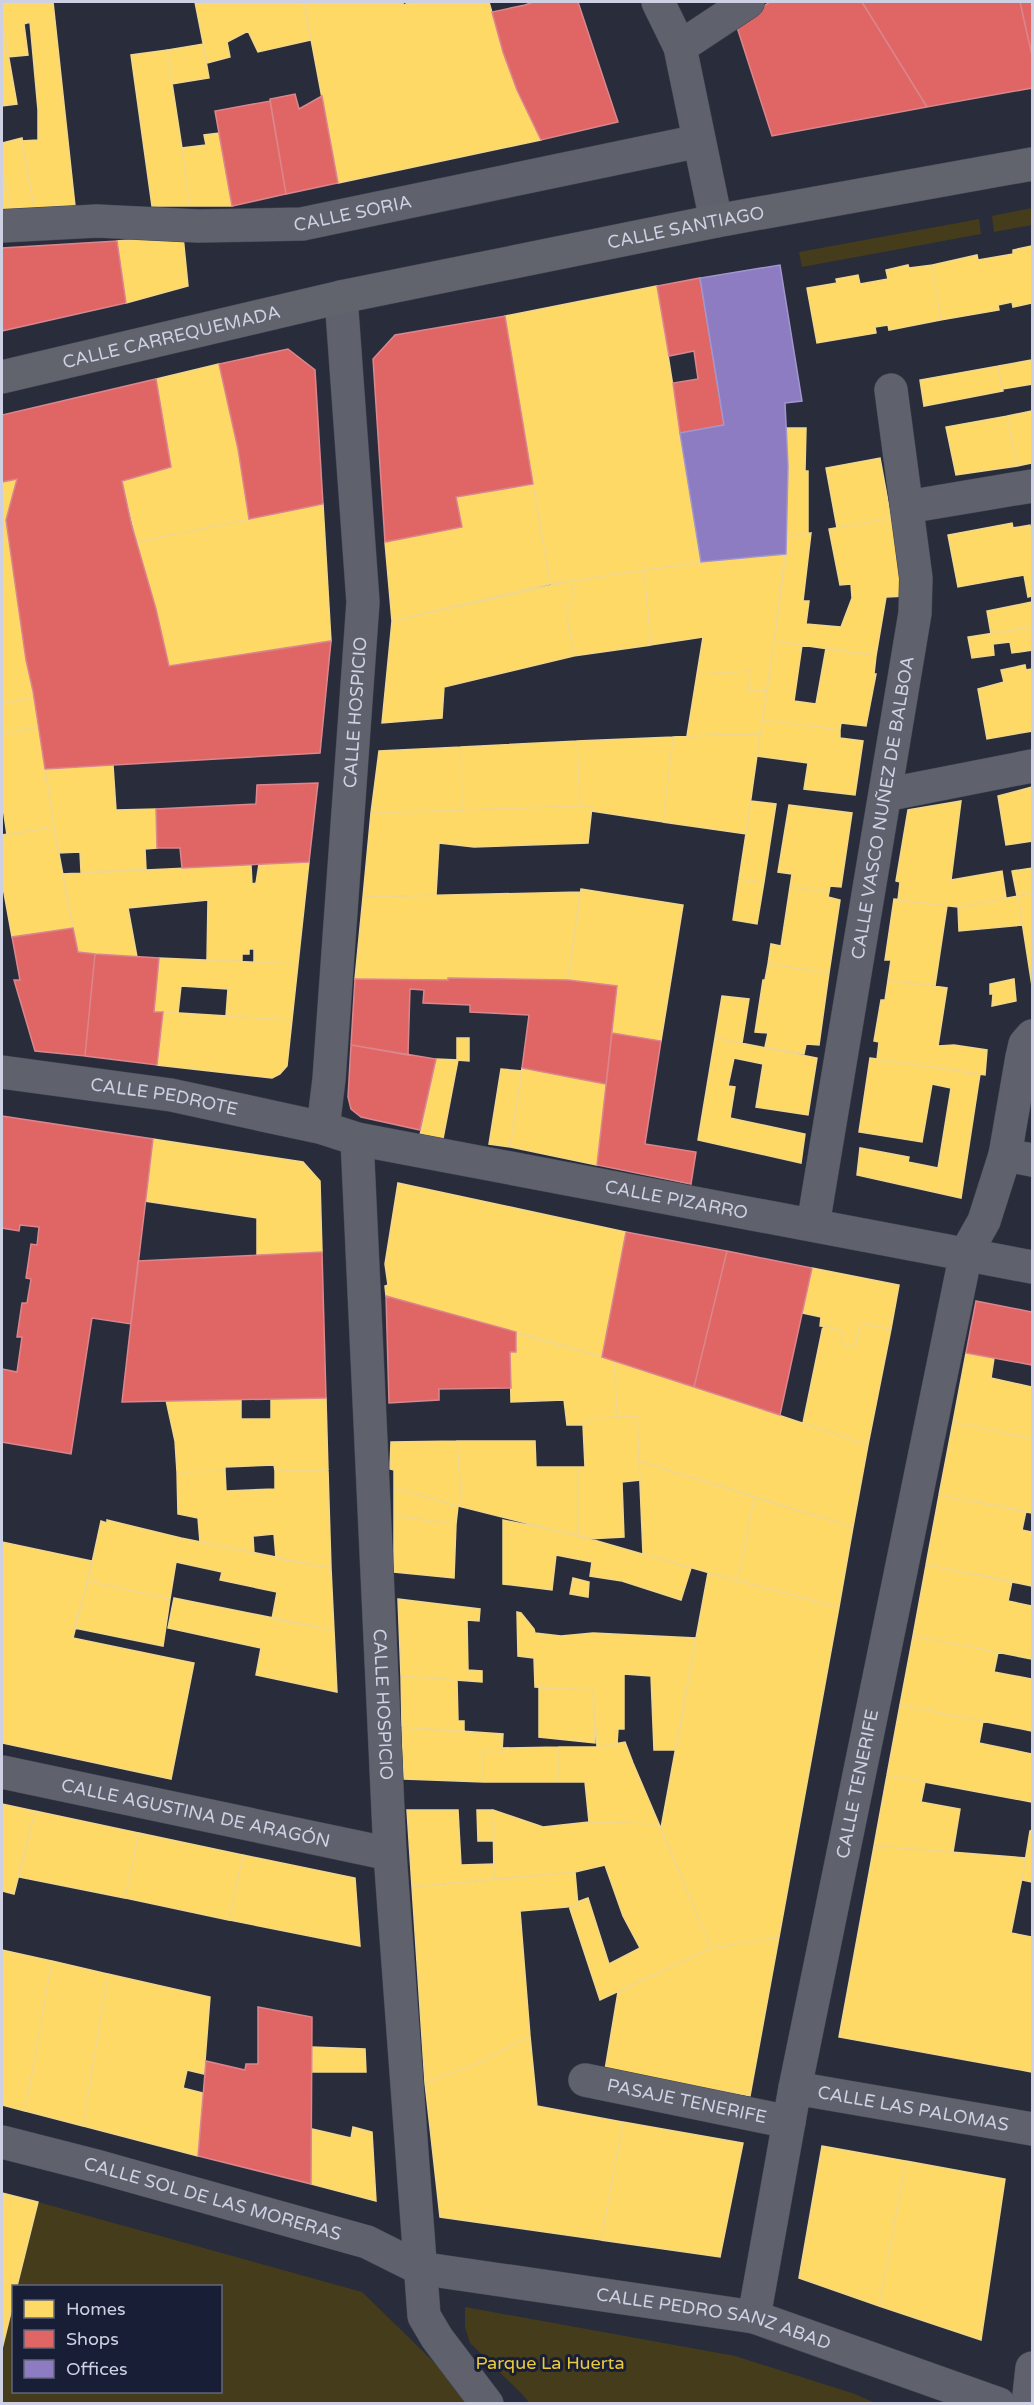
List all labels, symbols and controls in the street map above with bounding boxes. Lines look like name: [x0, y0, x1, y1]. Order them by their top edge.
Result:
street label: CALLE SORIA: [294, 190, 414, 235]
street label: CALLE SANTIAGO: [605, 202, 766, 254]
street label: CALLE CARREQUEMADA: [60, 301, 282, 373]
street label: CALLE HOSPICIO: [339, 636, 372, 789]
street label: CALLE VASCO NUÑEZ DE BALBOA: [846, 654, 919, 961]
street label: CALLE PEDROTE: [89, 1073, 240, 1120]
street label: CALLE PIZARRO: [603, 1175, 750, 1224]
street label: CALLE HOSPICIO: [369, 1628, 398, 1781]
street label: CALLE TENERIFE: [831, 1707, 883, 1860]
street label: CALLE AGUSTINA DE ARAGÓN: [59, 1774, 332, 1852]
street label: PASAJE TENERIFE: [605, 2074, 769, 2128]
street label: CALLE LAS PALOMAS: [816, 2081, 1011, 2136]
street label: CALLE SOL DE LAS MORERAS: [82, 2152, 344, 2245]
street label: CALLE PEDRO SANZ ABAD: [595, 2283, 834, 2354]
legend: [12, 2285, 222, 2393]
text: Homes: [66, 2298, 126, 2320]
text: Shops: [66, 2328, 119, 2350]
park label: Parque La Huerta: [475, 2352, 625, 2374]
text: Offices: [66, 2358, 128, 2380]

